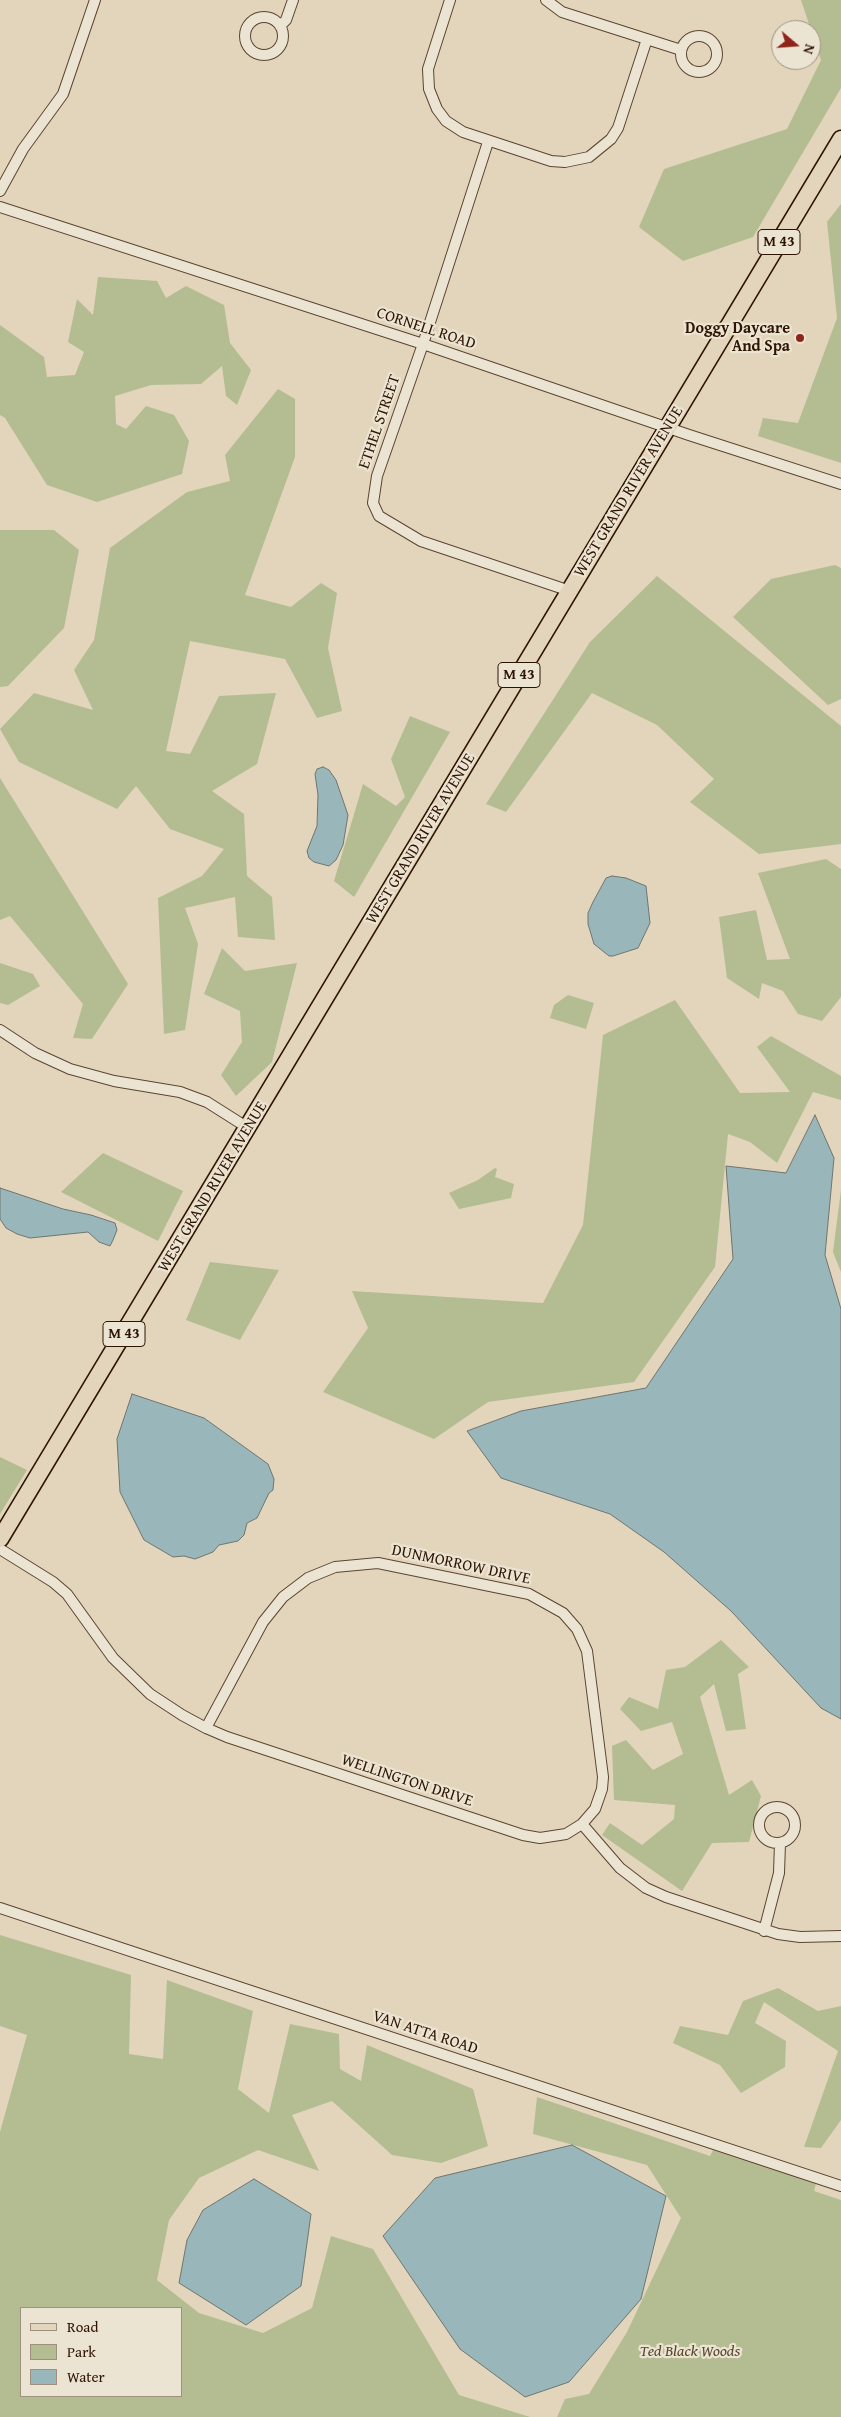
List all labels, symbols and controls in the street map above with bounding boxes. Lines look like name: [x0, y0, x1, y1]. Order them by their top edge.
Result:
north arrow: [771, 20, 821, 70]
text: N: [798, 42, 820, 57]
road number: M 43: [758, 230, 800, 254]
street label: CORNELL ROAD: [374, 304, 478, 354]
place label: Doggy Daycare And Spa: [685, 319, 790, 357]
marker: Doggy Daycare And Spa: [794, 332, 806, 344]
street label: ETHEL STREET: [355, 372, 405, 472]
street label: WEST GRAND RIVER AVENUE: [570, 403, 688, 581]
road number: M 43: [498, 662, 540, 688]
street label: WEST GRAND RIVER AVENUE: [362, 750, 480, 928]
street label: WEST GRAND RIVER AVENUE: [154, 1098, 272, 1276]
road number: M 43: [103, 1322, 145, 1346]
street label: DUNMORROW DRIVE: [390, 1541, 532, 1589]
street label: WELLINGTON DRIVE: [339, 1751, 475, 1811]
street label: VAN ATTA ROAD: [370, 2007, 480, 2059]
legend: [20, 2307, 182, 2397]
text: Road: [67, 2316, 98, 2337]
text: Park: [67, 2341, 96, 2362]
park label: Ted Black Woods: [640, 2342, 740, 2362]
text: Water: [67, 2366, 105, 2387]

